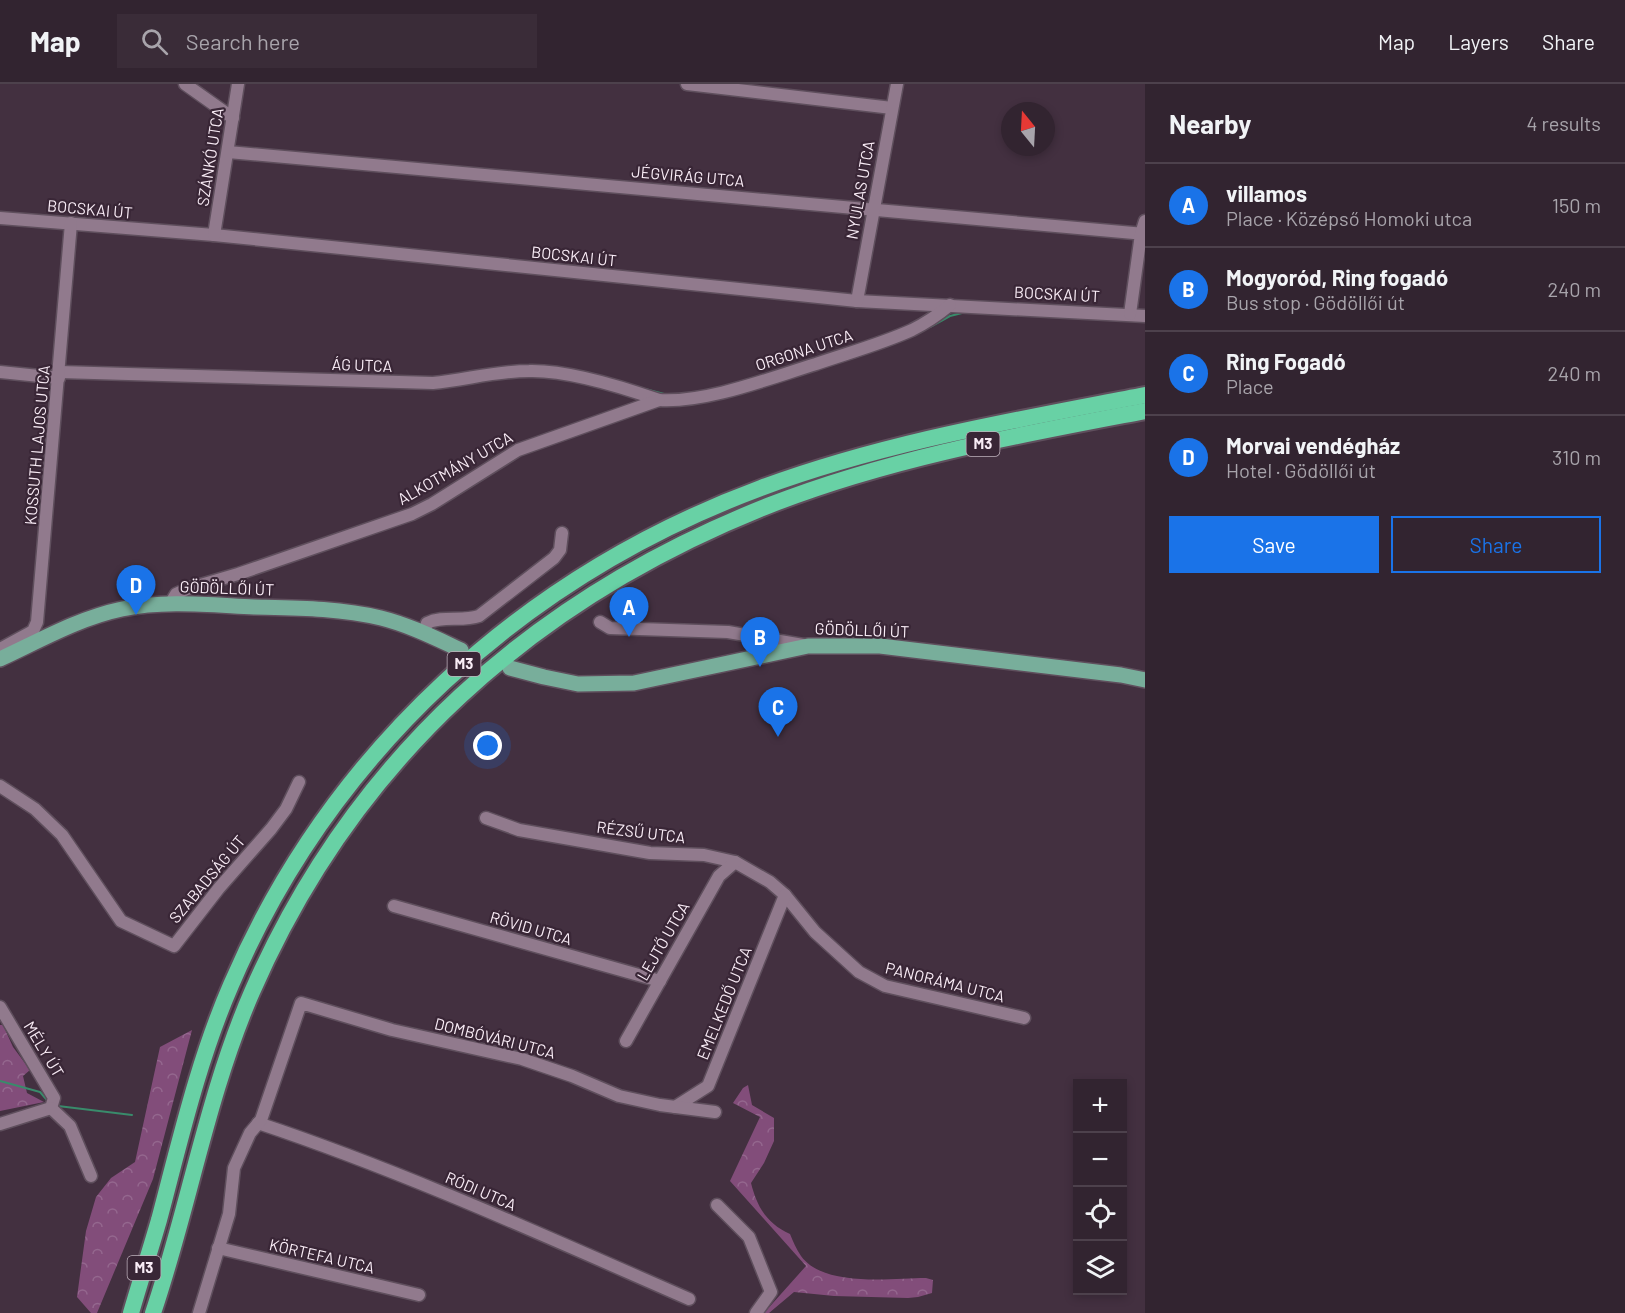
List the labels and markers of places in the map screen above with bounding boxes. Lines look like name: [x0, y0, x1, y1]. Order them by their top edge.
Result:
pin: D: [116, 566, 156, 615]
pin: A: [610, 588, 648, 637]
pin: B: [740, 618, 780, 667]
pin: C: [758, 688, 798, 737]

